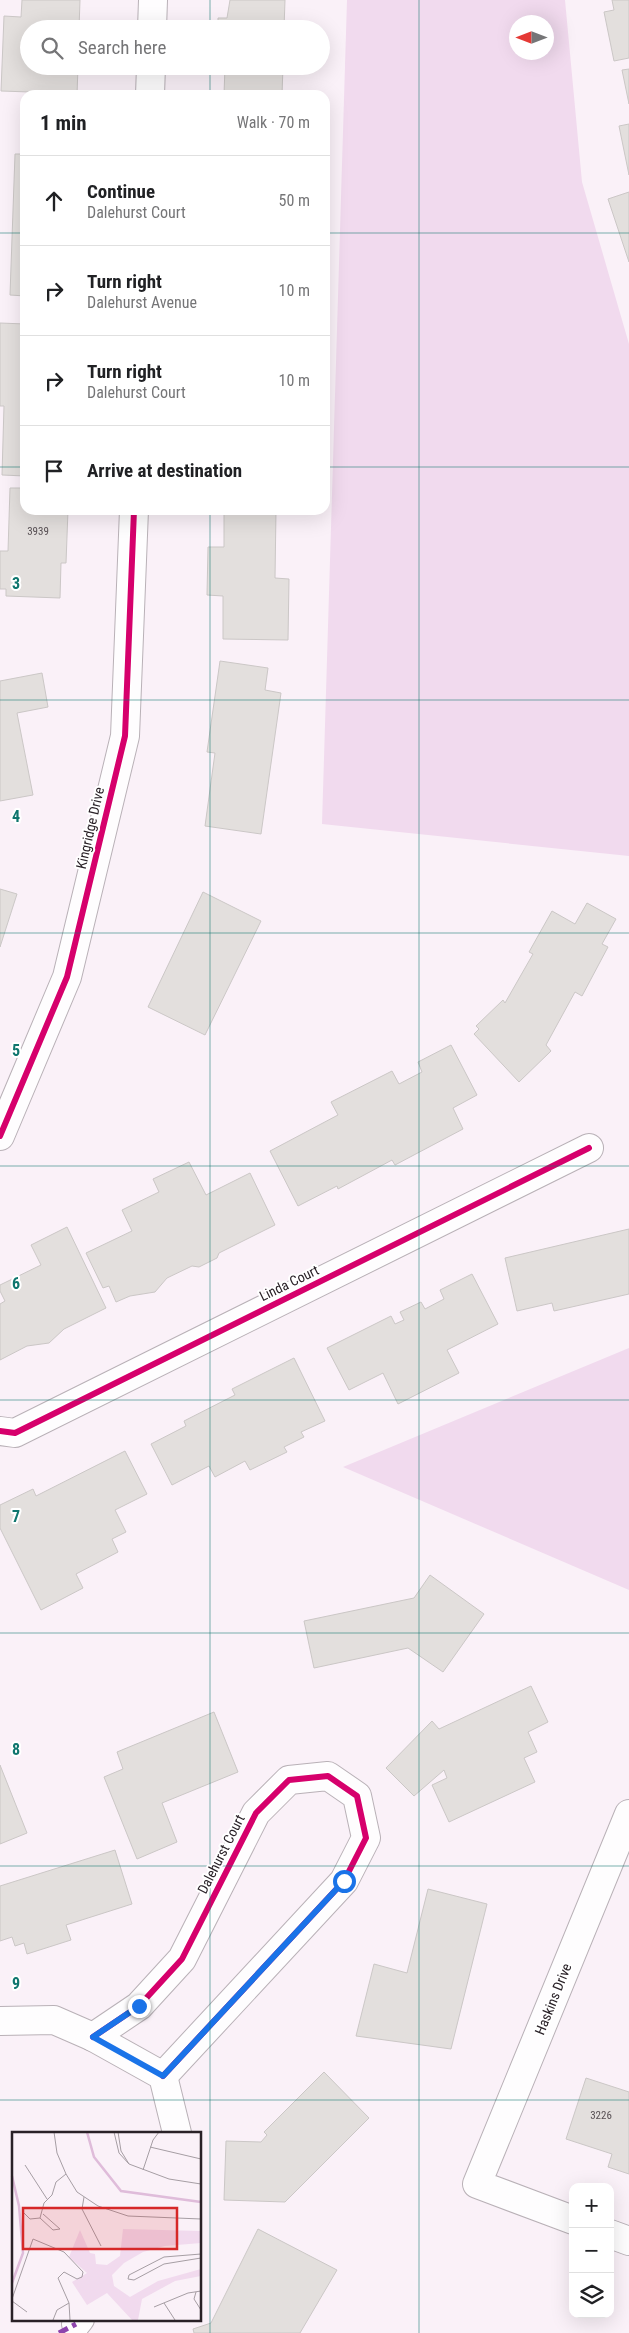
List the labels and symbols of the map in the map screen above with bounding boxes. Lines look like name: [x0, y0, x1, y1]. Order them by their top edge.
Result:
north arrow: [509, 15, 554, 60]
house number: 3939: [27, 525, 49, 538]
text: 3: [12, 574, 20, 593]
street label: Kingridge Drive: [73, 785, 107, 871]
text: 4: [12, 807, 20, 826]
text: 5: [12, 1041, 20, 1060]
street label: Linda Court: [257, 1262, 321, 1304]
text: 6: [12, 1274, 20, 1293]
text: 7: [12, 1507, 20, 1526]
text: 8: [12, 1740, 20, 1759]
street label: Dalehurst Court: [194, 1812, 248, 1896]
route start: [333, 1870, 356, 1893]
street label: Haskins Drive: [531, 1961, 575, 2037]
text: 9: [12, 1974, 20, 1993]
route end: [128, 1995, 151, 2018]
house number: 3226: [590, 2109, 612, 2122]
inset map: [12, 2132, 201, 2320]

